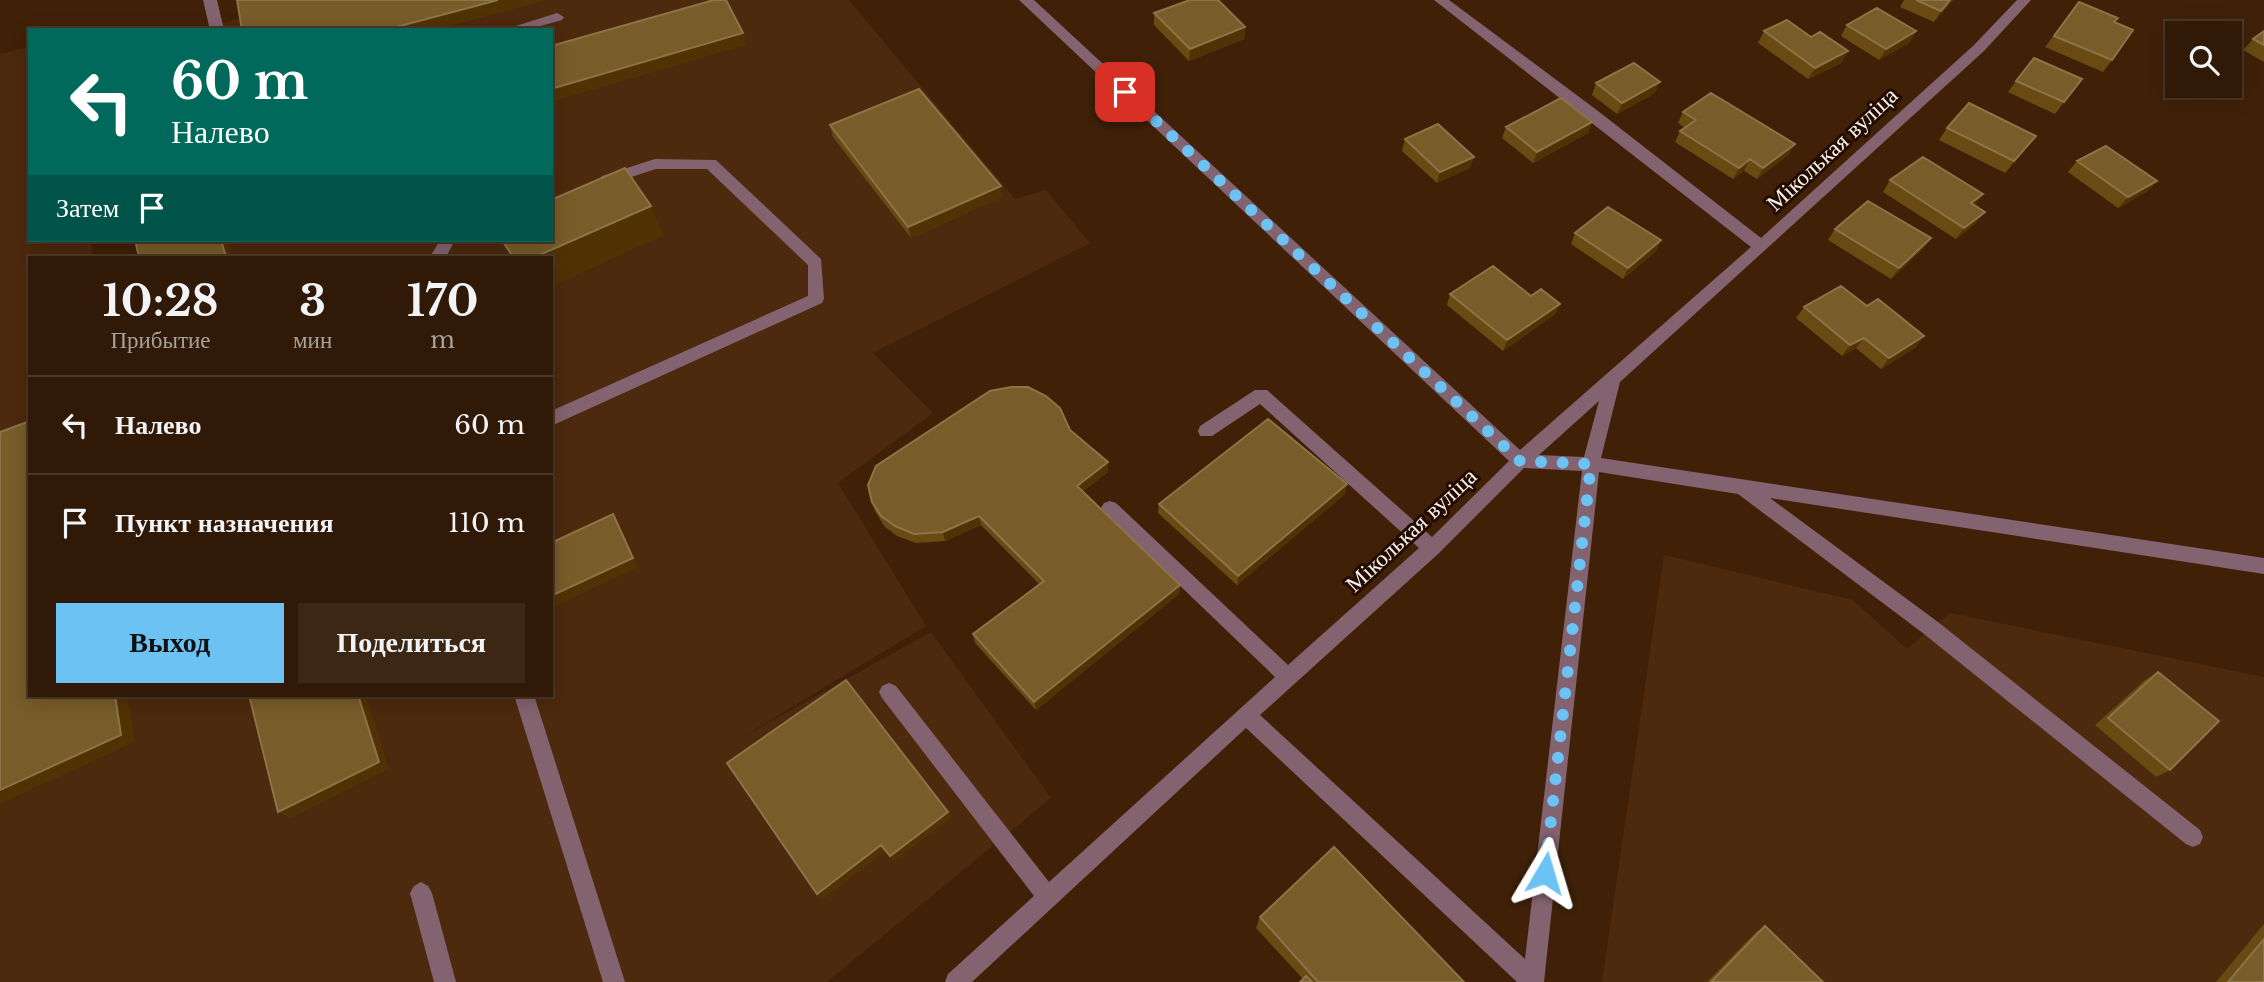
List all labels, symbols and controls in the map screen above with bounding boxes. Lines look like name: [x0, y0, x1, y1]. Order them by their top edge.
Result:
map controls: [2165, 21, 2242, 98]
button: search: [2165, 21, 2242, 98]
text: 60 m: [171, 51, 308, 112]
icon: left: [56, 56, 147, 147]
pin: [1095, 62, 1155, 122]
icon: arrive: [1106, 73, 1144, 111]
street label: Міколькая вуліца: [1761, 81, 1903, 217]
text: Налево: [171, 112, 270, 152]
icon: arrive: [133, 189, 171, 227]
text: Затем: [56, 192, 119, 224]
text: 10:28: [103, 275, 219, 327]
text: 3: [299, 275, 326, 327]
text: 170: [407, 275, 478, 327]
text: Прибытие: [110, 326, 211, 354]
text: мин: [293, 326, 332, 354]
text: m: [430, 326, 455, 354]
icon: left: [56, 406, 94, 444]
text: Налево: [115, 409, 201, 441]
text: 60 m: [454, 409, 525, 441]
street label: Міколькая вуліца: [1340, 462, 1482, 598]
icon: arrive: [56, 504, 94, 542]
text: Пункт назначения: [115, 507, 333, 539]
text: 110 m: [448, 507, 525, 539]
button: Выход: [56, 603, 284, 683]
button: Поделиться: [298, 603, 525, 683]
position arrow: [1508, 836, 1582, 910]

